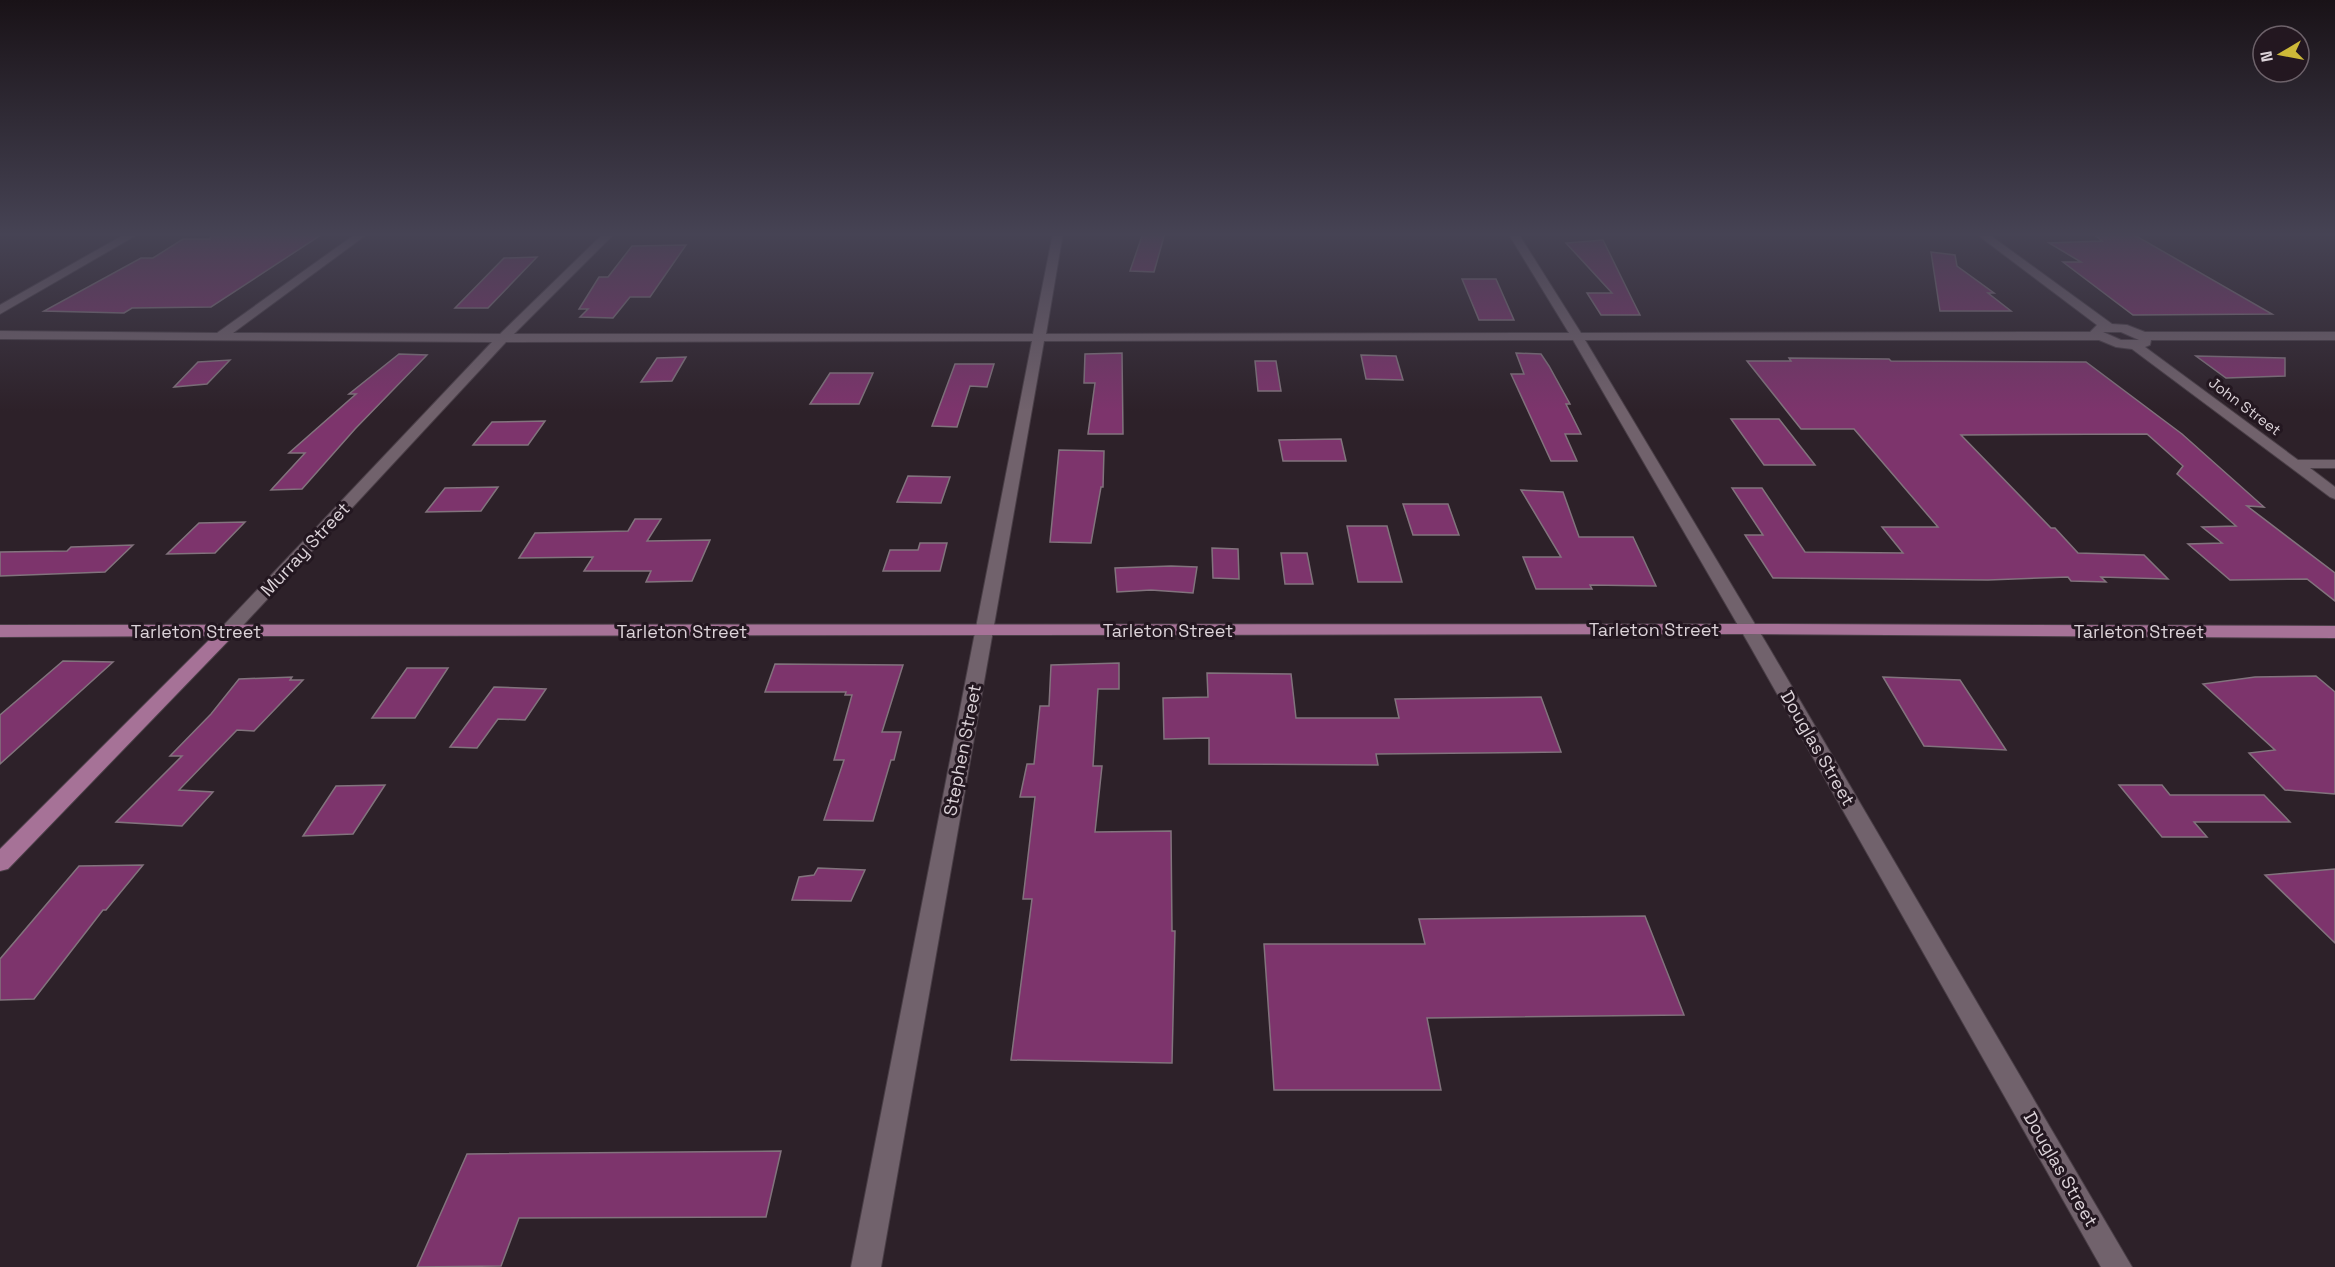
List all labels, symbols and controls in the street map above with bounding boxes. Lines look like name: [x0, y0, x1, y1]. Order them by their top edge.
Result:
north arrow: [2251, 24, 2311, 84]
text: N: [2255, 49, 2278, 64]
street label: John Street: [2205, 373, 2285, 439]
street label: Murray Street: [255, 497, 355, 601]
street label: Tarleton Street: [1589, 618, 1719, 641]
street label: Tarleton Street: [1103, 619, 1233, 642]
street label: Tarleton Street: [131, 620, 261, 643]
street label: Tarleton Street: [617, 620, 747, 643]
street label: Tarleton Street: [2074, 620, 2204, 643]
street label: Stephen Street: [938, 682, 986, 818]
street label: Douglas Street: [1776, 686, 1860, 810]
street label: Douglas Street: [2019, 1107, 2103, 1231]

